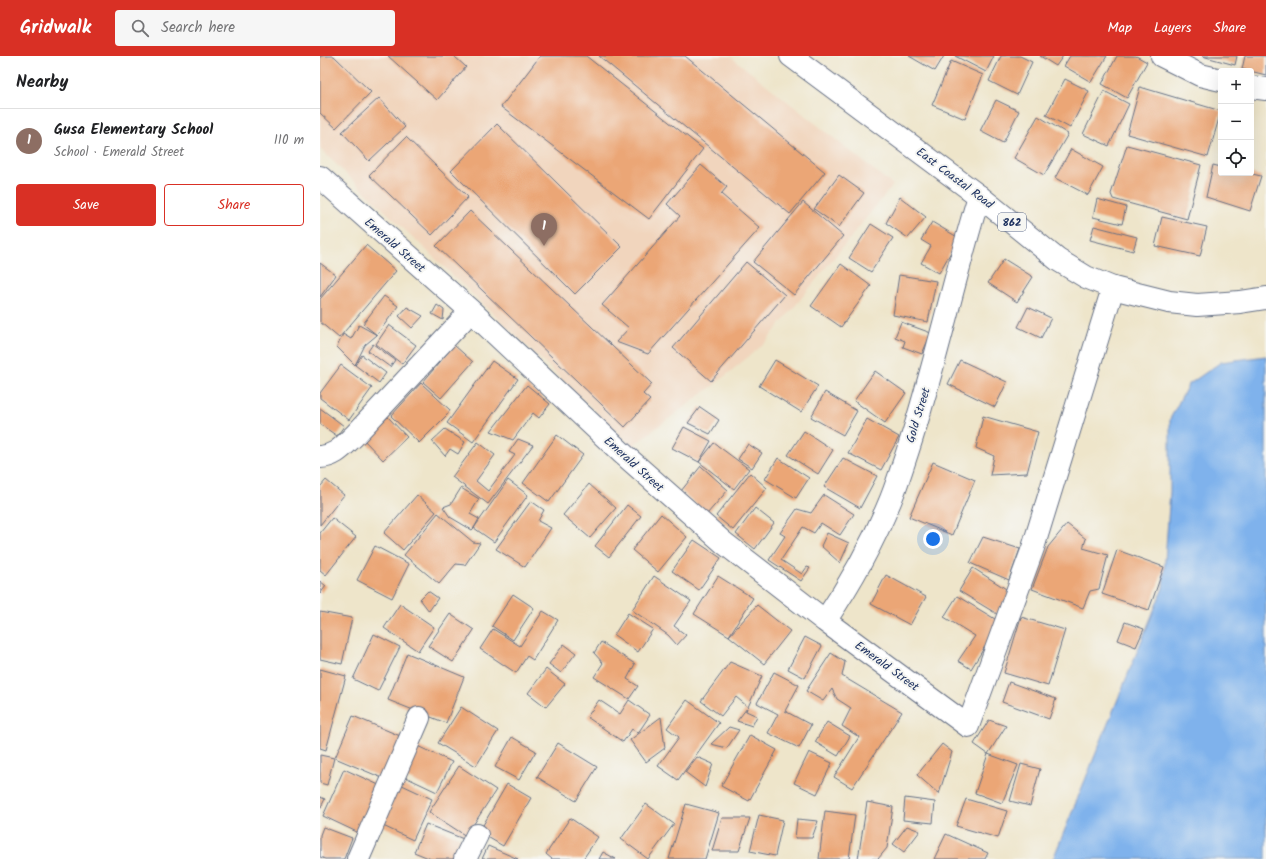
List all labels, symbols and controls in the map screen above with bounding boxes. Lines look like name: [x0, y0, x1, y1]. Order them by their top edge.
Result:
search box: [115, 10, 395, 46]
text: Gridwalk: [20, 13, 91, 43]
text: Search here: [161, 16, 235, 40]
icon: search: [129, 17, 151, 39]
text: Map: [1108, 17, 1132, 39]
text: Layers: [1154, 17, 1192, 39]
text: Share: [1214, 17, 1246, 39]
map controls: [1218, 68, 1254, 176]
button: +: [1218, 68, 1254, 104]
text: Nearby: [16, 69, 68, 96]
button: −: [1218, 104, 1254, 140]
text: Gusa Elementary School: [54, 118, 213, 142]
text: 1: [27, 130, 31, 151]
text: 110 m: [274, 130, 304, 151]
button: locate: [1218, 140, 1254, 176]
text: School · Emerald Street: [54, 142, 184, 163]
street label: East Coastal Road: [912, 143, 998, 214]
button: Save: [16, 184, 156, 226]
button: Share: [164, 184, 304, 226]
street label: Emerald Street: [360, 213, 430, 278]
pin: 1: [531, 213, 557, 246]
road number: 862: [998, 213, 1026, 231]
street label: Gold Street: [901, 385, 936, 445]
street label: Emerald Street: [599, 432, 668, 497]
your location: [923, 529, 943, 549]
street label: Emerald Street: [850, 636, 923, 697]

